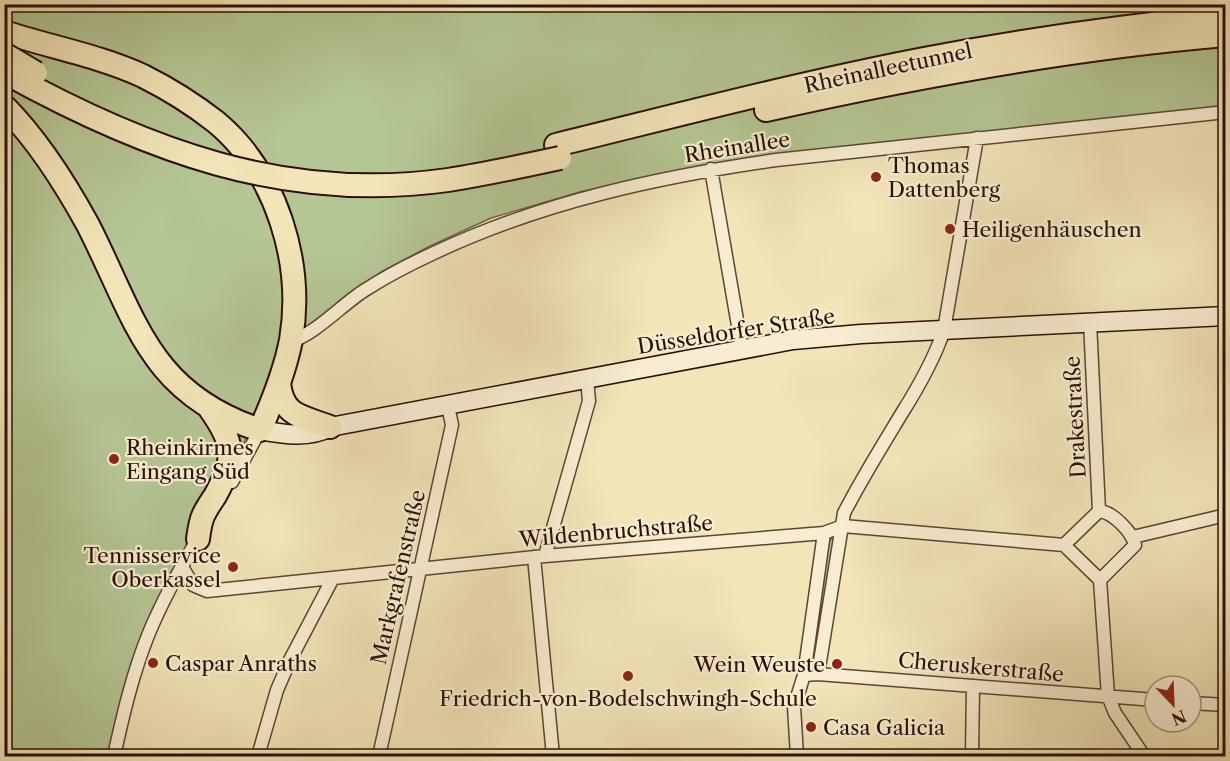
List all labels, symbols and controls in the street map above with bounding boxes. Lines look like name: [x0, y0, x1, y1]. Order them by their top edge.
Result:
street label: Rheinalleetunnel: [802, 38, 974, 98]
street label: Rheinallee: [682, 126, 792, 168]
place label: Thomas Dattenberg: [888, 153, 1001, 202]
marker: Thomas Dattenberg: [869, 170, 883, 184]
place label: Heiligenhäuschen: [962, 217, 1142, 242]
marker: Heiligenhäuschen: [943, 222, 957, 236]
street label: Düsseldorfer Straße: [635, 303, 837, 359]
street label: Drakestraße: [1059, 355, 1091, 479]
place label: Rheinkirmes Eingang Süd: [126, 435, 254, 484]
marker: Rheinkirmes Eingang Süd: [107, 452, 121, 466]
street label: Markgrafenstraße: [366, 487, 430, 667]
street label: Wildenbruchstraße: [517, 510, 714, 552]
place label: Tennisservice Oberkassel: [83, 543, 221, 592]
marker: Tennisservice Oberkassel: [226, 560, 240, 574]
street label: Cheruskerstraße: [897, 647, 1065, 687]
place label: Caspar Anraths: [165, 651, 317, 676]
place label: Wein Weuste: [693, 652, 825, 677]
marker: Caspar Anraths: [146, 656, 160, 670]
marker: Wein Weuste: [830, 657, 844, 671]
marker: Friedrich-von-Bodelschwingh-Schule: [621, 669, 635, 683]
north arrow: [1143, 674, 1203, 734]
place label: Friedrich-von-Bodelschwingh-Schule: [439, 686, 817, 711]
text: N: [1168, 706, 1189, 730]
place label: Casa Galicia: [823, 715, 946, 740]
marker: Casa Galicia: [804, 720, 818, 734]

